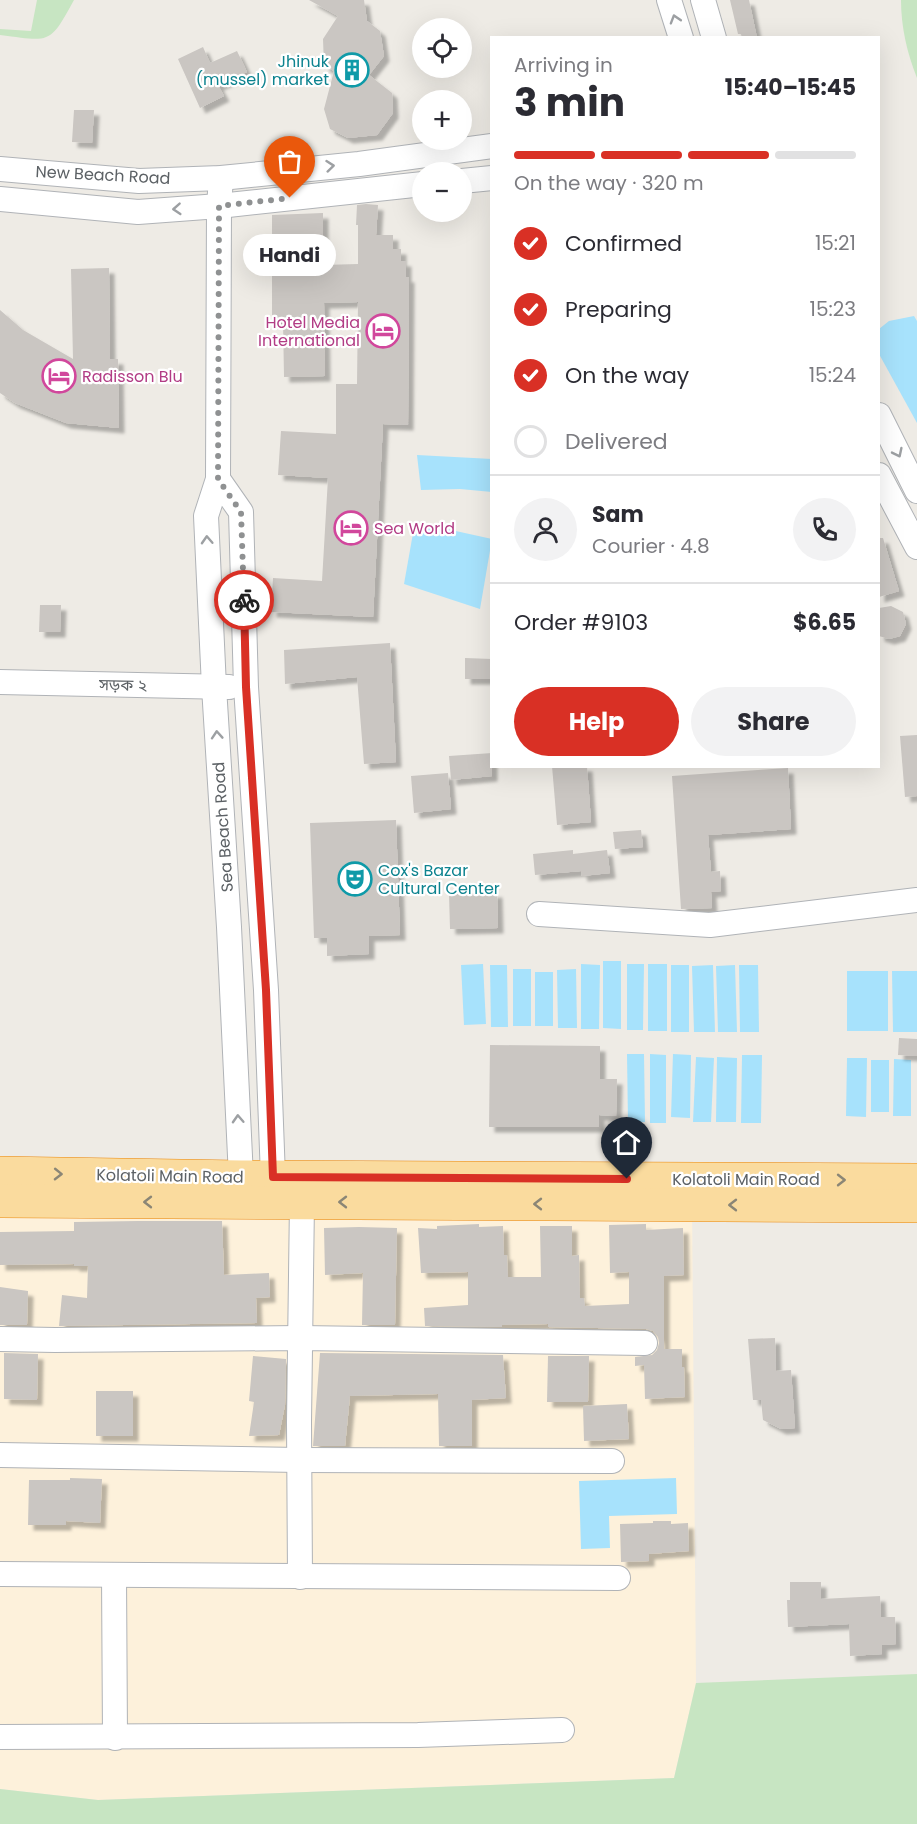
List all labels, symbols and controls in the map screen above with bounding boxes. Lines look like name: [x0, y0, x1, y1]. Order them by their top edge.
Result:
one-way arrow: [670, 14, 682, 25]
map controls: [412, 18, 472, 222]
button: locate: [412, 18, 472, 78]
place label: Jhinuk (mussel) market: [196, 50, 330, 91]
text: Arriving in: [514, 51, 613, 79]
building icon: Jhinuk (mussel) market: [334, 52, 370, 88]
text: 15:40–15:45: [725, 72, 856, 103]
text: 3 min: [514, 75, 625, 130]
button: +: [412, 90, 472, 150]
pin: [264, 136, 315, 198]
icon: bag: [273, 145, 306, 178]
street label: New Beach Road: [35, 160, 171, 190]
one-way arrow: [326, 161, 335, 173]
button: −: [412, 162, 472, 222]
text: On the way · 320 m: [514, 169, 704, 197]
one-way arrow: [172, 202, 181, 215]
icon: check: [514, 227, 547, 260]
text: Confirmed: [565, 228, 682, 259]
text: 15:21: [815, 229, 856, 257]
callout: Handi: [244, 234, 336, 276]
text: Handi: [259, 241, 320, 269]
icon: check: [514, 293, 547, 326]
text: Preparing: [565, 294, 672, 325]
text: 15:23: [810, 295, 856, 323]
place label: Hotel Media International: [258, 311, 360, 352]
hotel icon: Hotel Media International: [365, 313, 401, 349]
hotel icon: Radisson Blu: [41, 358, 77, 394]
icon: check: [514, 359, 547, 392]
text: On the way: [565, 360, 689, 391]
text: 15:24: [809, 361, 856, 389]
place label: Radisson Blu: [82, 365, 183, 388]
text: Delivered: [565, 426, 668, 457]
one-way arrow: [891, 447, 902, 458]
button: person: [514, 498, 577, 561]
button: phone: [793, 498, 856, 561]
text: Sam: [592, 499, 644, 530]
hotel icon: Sea World: [333, 510, 369, 546]
place label: Sea World: [374, 517, 455, 540]
text: Courier · 4.8: [592, 532, 710, 560]
one-way arrow: [201, 536, 213, 545]
courier: [214, 570, 274, 630]
icon: bike: [228, 584, 261, 617]
text: Order #9103: [514, 607, 648, 638]
text: $6.65: [793, 607, 856, 638]
street label: সড়ক ২: [98, 673, 148, 697]
button: Help: [514, 687, 679, 756]
button: Share: [691, 687, 856, 756]
one-way arrow: [210, 731, 223, 740]
street label: Sea Beach Road: [207, 761, 239, 893]
place label: Cox's Bazar Cultural Center: [378, 859, 500, 900]
theatre icon: Cox's Bazar Cultural Center: [337, 861, 373, 897]
one-way arrow: [232, 1114, 245, 1123]
pin: [601, 1117, 652, 1179]
icon: home: [610, 1126, 643, 1159]
street label: Kolatoli Main Road: [96, 1163, 244, 1189]
one-way arrow: [54, 1168, 63, 1180]
street label: Kolatoli Main Road: [672, 1168, 820, 1191]
one-way arrow: [837, 1174, 846, 1186]
one-way arrow: [143, 1196, 152, 1208]
one-way arrow: [338, 1196, 347, 1209]
one-way arrow: [533, 1198, 542, 1210]
one-way arrow: [728, 1199, 737, 1211]

